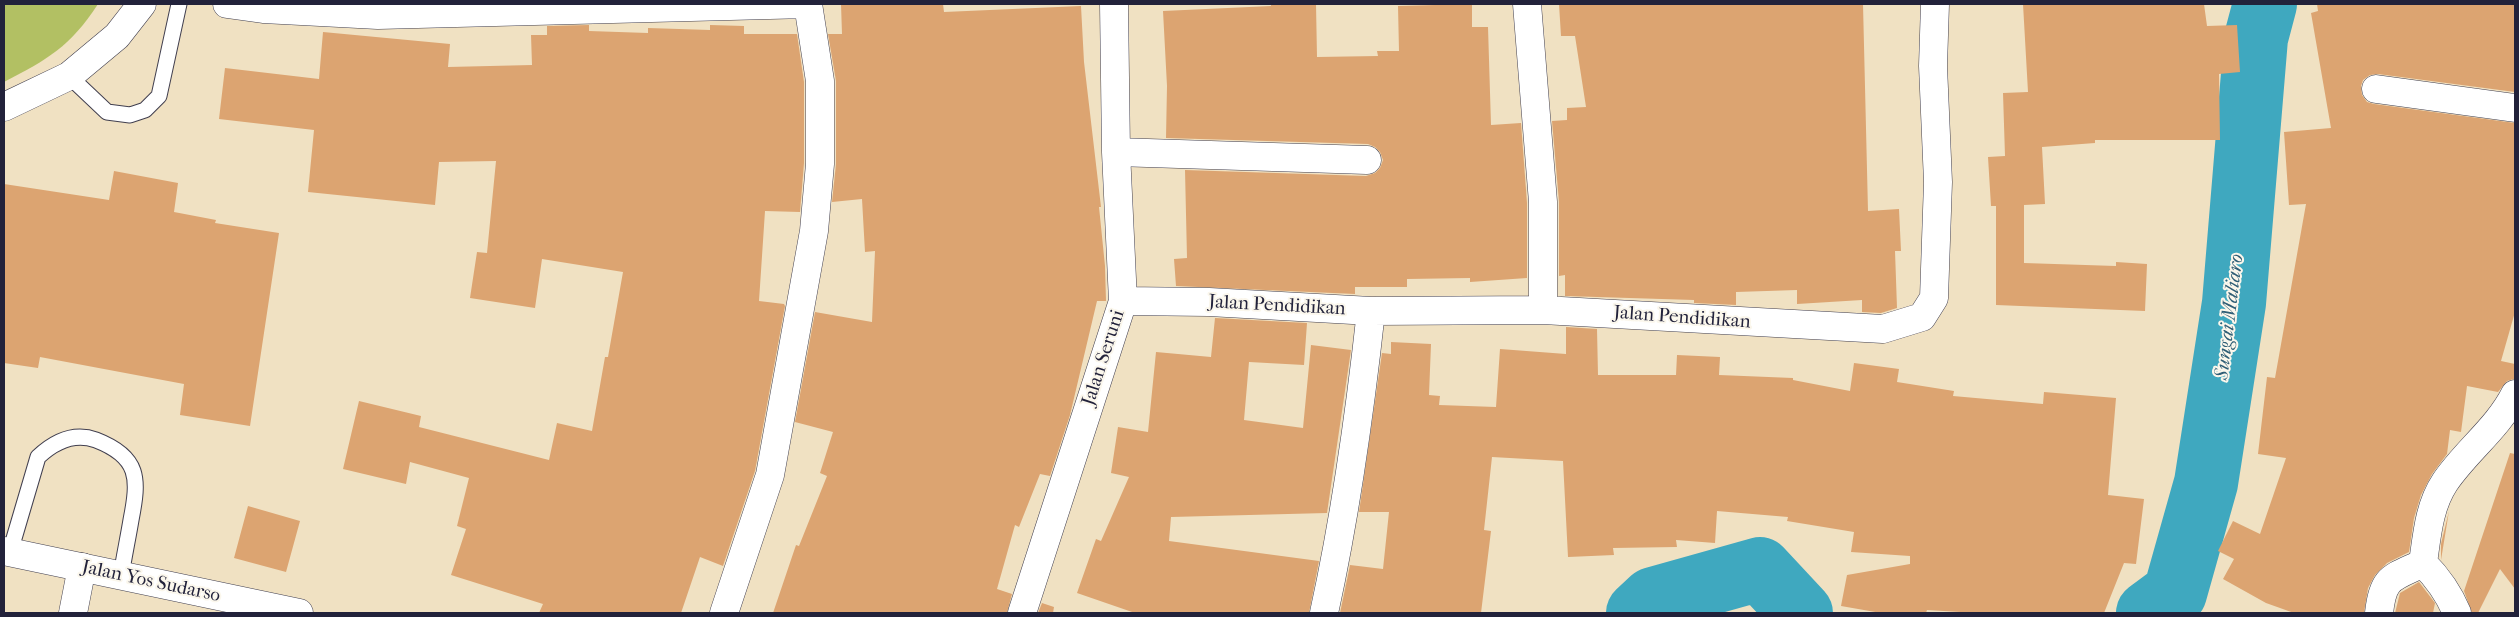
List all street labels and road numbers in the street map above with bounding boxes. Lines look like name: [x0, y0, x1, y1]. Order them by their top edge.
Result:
street label: Jalan Pendidikan: [1208, 291, 1346, 321]
street label: Jalan Pendidikan: [1613, 302, 1751, 334]
street label: Jalan Seruni: [1078, 307, 1130, 409]
street label: Jalan Yos Sudarso: [80, 556, 222, 608]

